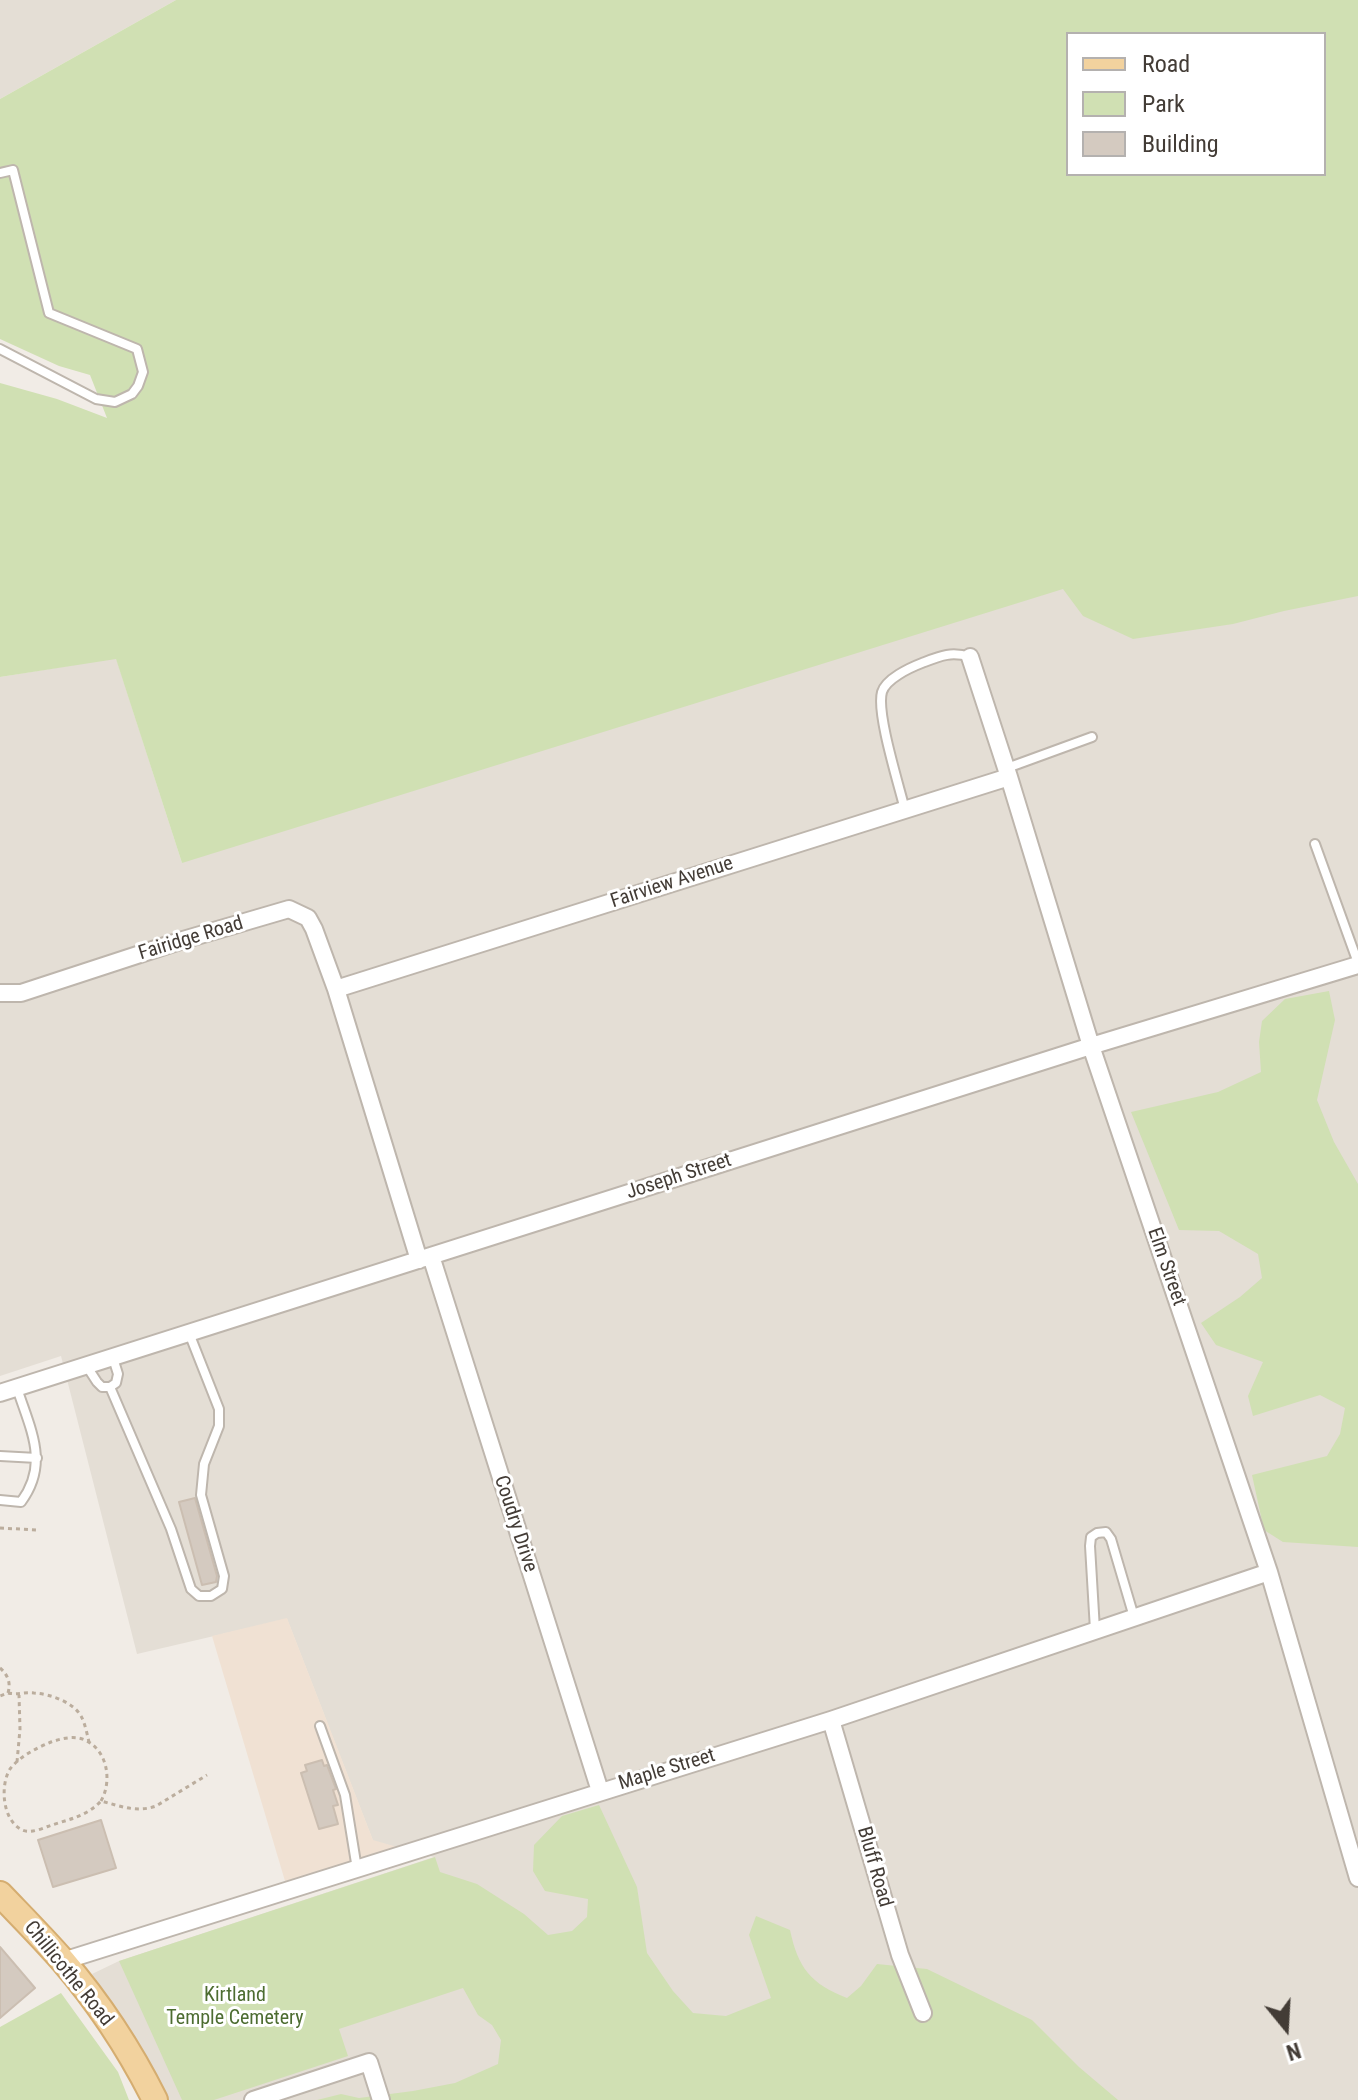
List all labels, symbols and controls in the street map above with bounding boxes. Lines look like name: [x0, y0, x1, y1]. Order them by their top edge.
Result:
legend: [1066, 32, 1326, 176]
text: Road: [1142, 50, 1190, 78]
text: Park: [1142, 90, 1185, 118]
text: Building: [1142, 130, 1219, 158]
street label: Fairview Avenue: [608, 852, 736, 914]
street label: Fairidge Road: [136, 912, 246, 966]
street label: Joseph Street: [623, 1149, 735, 1205]
street label: Elm Street: [1141, 1225, 1191, 1309]
street label: Coudry Drive: [488, 1473, 542, 1575]
street label: Maple Street: [616, 1744, 718, 1796]
street label: Bluff Road: [851, 1824, 897, 1910]
street label: Chillicothe Road: [18, 1917, 118, 2031]
park label: Kirtland Temple Cemetery: [166, 1984, 304, 2031]
north arrow: [1246, 1988, 1326, 2068]
text: N: [1283, 2037, 1304, 2065]

